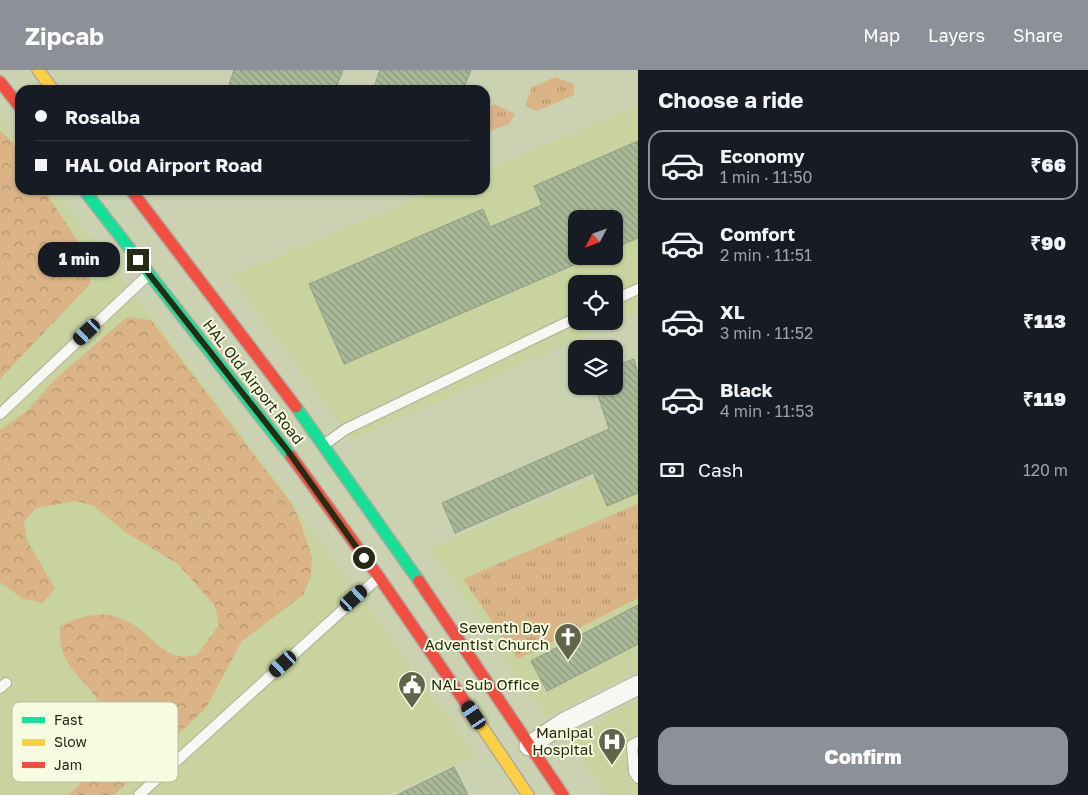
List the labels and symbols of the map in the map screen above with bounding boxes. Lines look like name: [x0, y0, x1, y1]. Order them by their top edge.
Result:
north arrow: [568, 210, 622, 265]
callout: 1 min: [38, 242, 120, 278]
route end: [127, 249, 149, 271]
street label: HAL Old Airport Road: [200, 315, 308, 447]
car: [70, 316, 103, 348]
route start: [353, 547, 375, 569]
car: [337, 582, 370, 614]
place label: Seventh Day Adventist Church: [425, 618, 550, 653]
church icon: Seventh Day Adventist Church: [553, 622, 583, 661]
car: [266, 648, 299, 680]
public building icon: NAL Sub Office: [397, 670, 427, 709]
place label: NAL Sub Office: [431, 675, 540, 693]
car: [459, 698, 488, 732]
legend: [12, 702, 178, 782]
text: Fast: [54, 711, 83, 728]
place label: Manipal Hospital: [532, 723, 593, 758]
hospital icon: Manipal Hospital: [597, 727, 627, 766]
text: Slow: [54, 733, 87, 750]
text: Jam: [54, 756, 82, 773]

